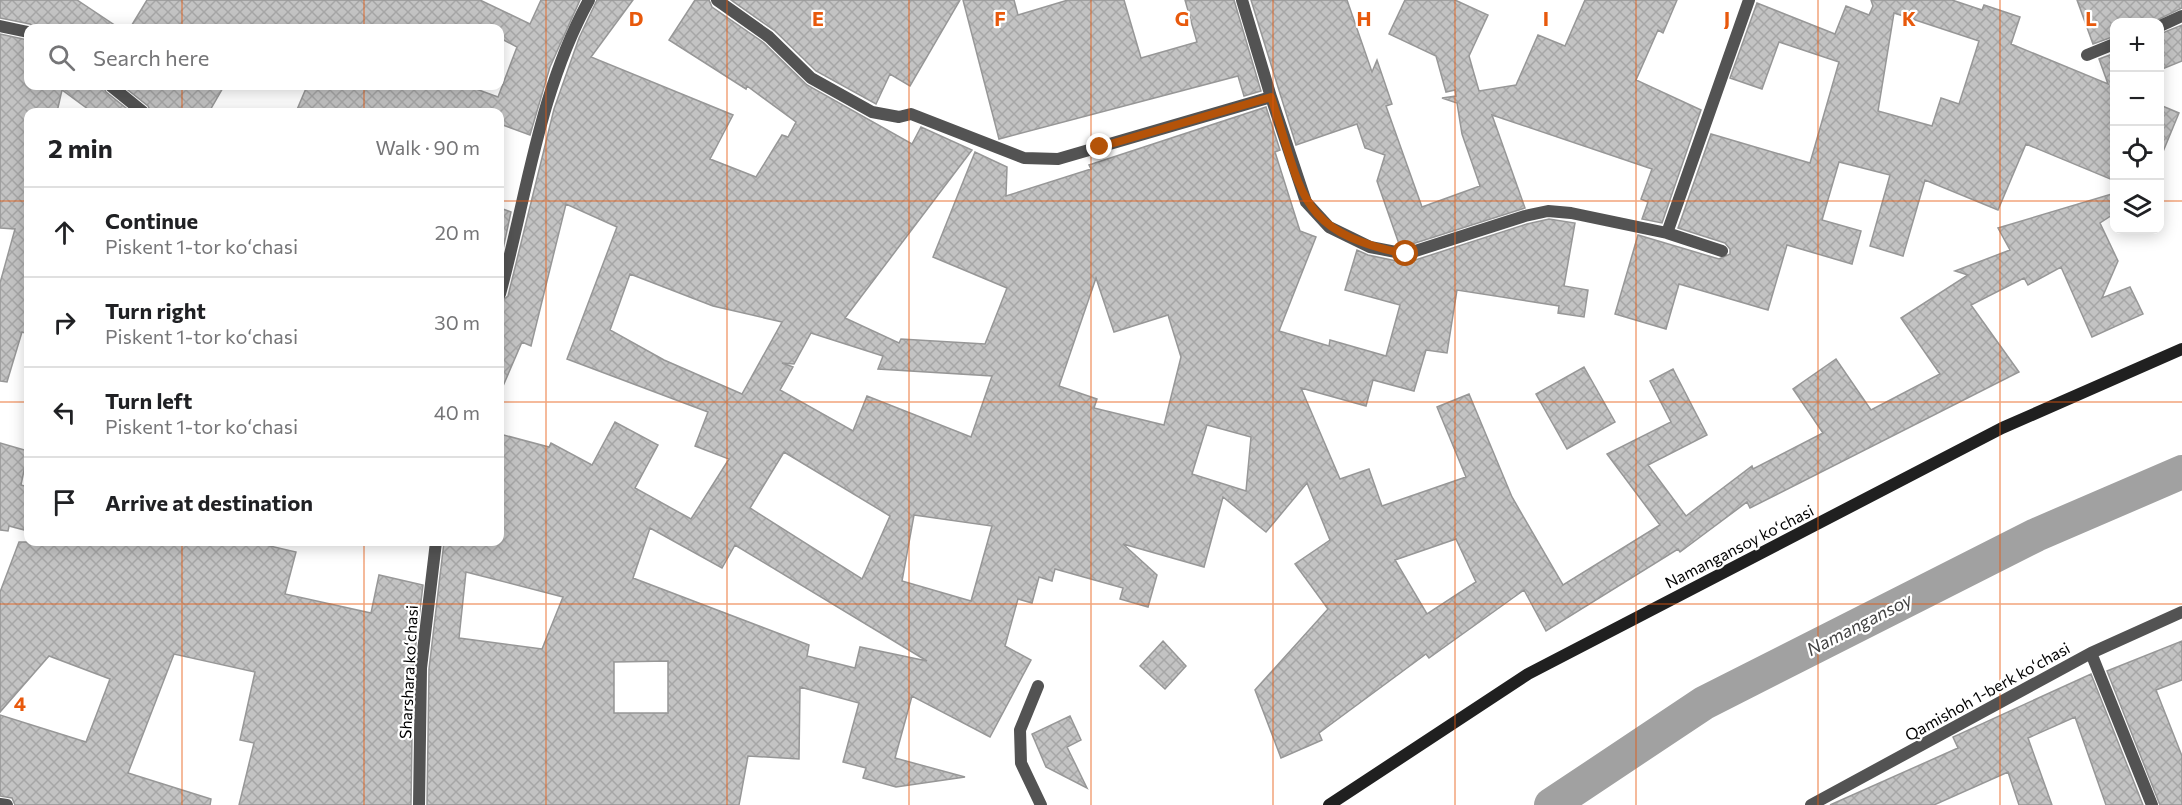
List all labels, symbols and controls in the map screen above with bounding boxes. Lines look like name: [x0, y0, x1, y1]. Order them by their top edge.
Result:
text: D: [629, 6, 643, 30]
text: E: [812, 6, 824, 30]
text: F: [994, 6, 1006, 30]
text: G: [1175, 6, 1189, 30]
text: H: [1357, 6, 1372, 30]
text: I: [1543, 6, 1549, 30]
text: J: [1724, 6, 1730, 30]
text: K: [1902, 6, 1916, 30]
text: L: [2085, 6, 2097, 30]
map controls: [2110, 18, 2164, 234]
button: +: [2110, 18, 2164, 72]
search box: [24, 24, 504, 90]
icon: search: [45, 41, 78, 74]
text: Search here: [93, 44, 209, 71]
button: −: [2110, 72, 2164, 126]
button: locate: [2110, 126, 2164, 180]
text: 2 min: [48, 132, 113, 163]
route end: [1086, 133, 1112, 159]
text: Walk · 90 m: [375, 135, 480, 159]
button: layers: [2110, 180, 2164, 234]
text: Continue: [105, 207, 198, 234]
icon: ahead: [48, 216, 81, 249]
text: 20 m: [435, 220, 480, 244]
text: Piskent 1-tor koʻchasi: [105, 234, 298, 258]
route start: [1392, 240, 1418, 266]
text: Turn right: [105, 297, 206, 324]
icon: right: [48, 306, 81, 339]
text: 30 m: [434, 310, 480, 334]
text: Piskent 1-tor koʻchasi: [105, 324, 298, 348]
text: Turn left: [105, 387, 192, 414]
icon: left: [48, 396, 81, 429]
text: 40 m: [434, 400, 480, 424]
text: Piskent 1-tor koʻchasi: [105, 414, 298, 438]
icon: arrive: [48, 486, 81, 519]
text: Arrive at destination: [105, 489, 313, 516]
street label: Namangansoy koʻchasi: [1661, 500, 1817, 592]
water label: Namangansoy: [1803, 588, 1916, 660]
street label: Sharshara koʻchasi: [395, 605, 421, 739]
street label: Qamishoh 1-berk koʻchasi: [1901, 638, 2073, 744]
text: 4: [14, 691, 26, 715]

